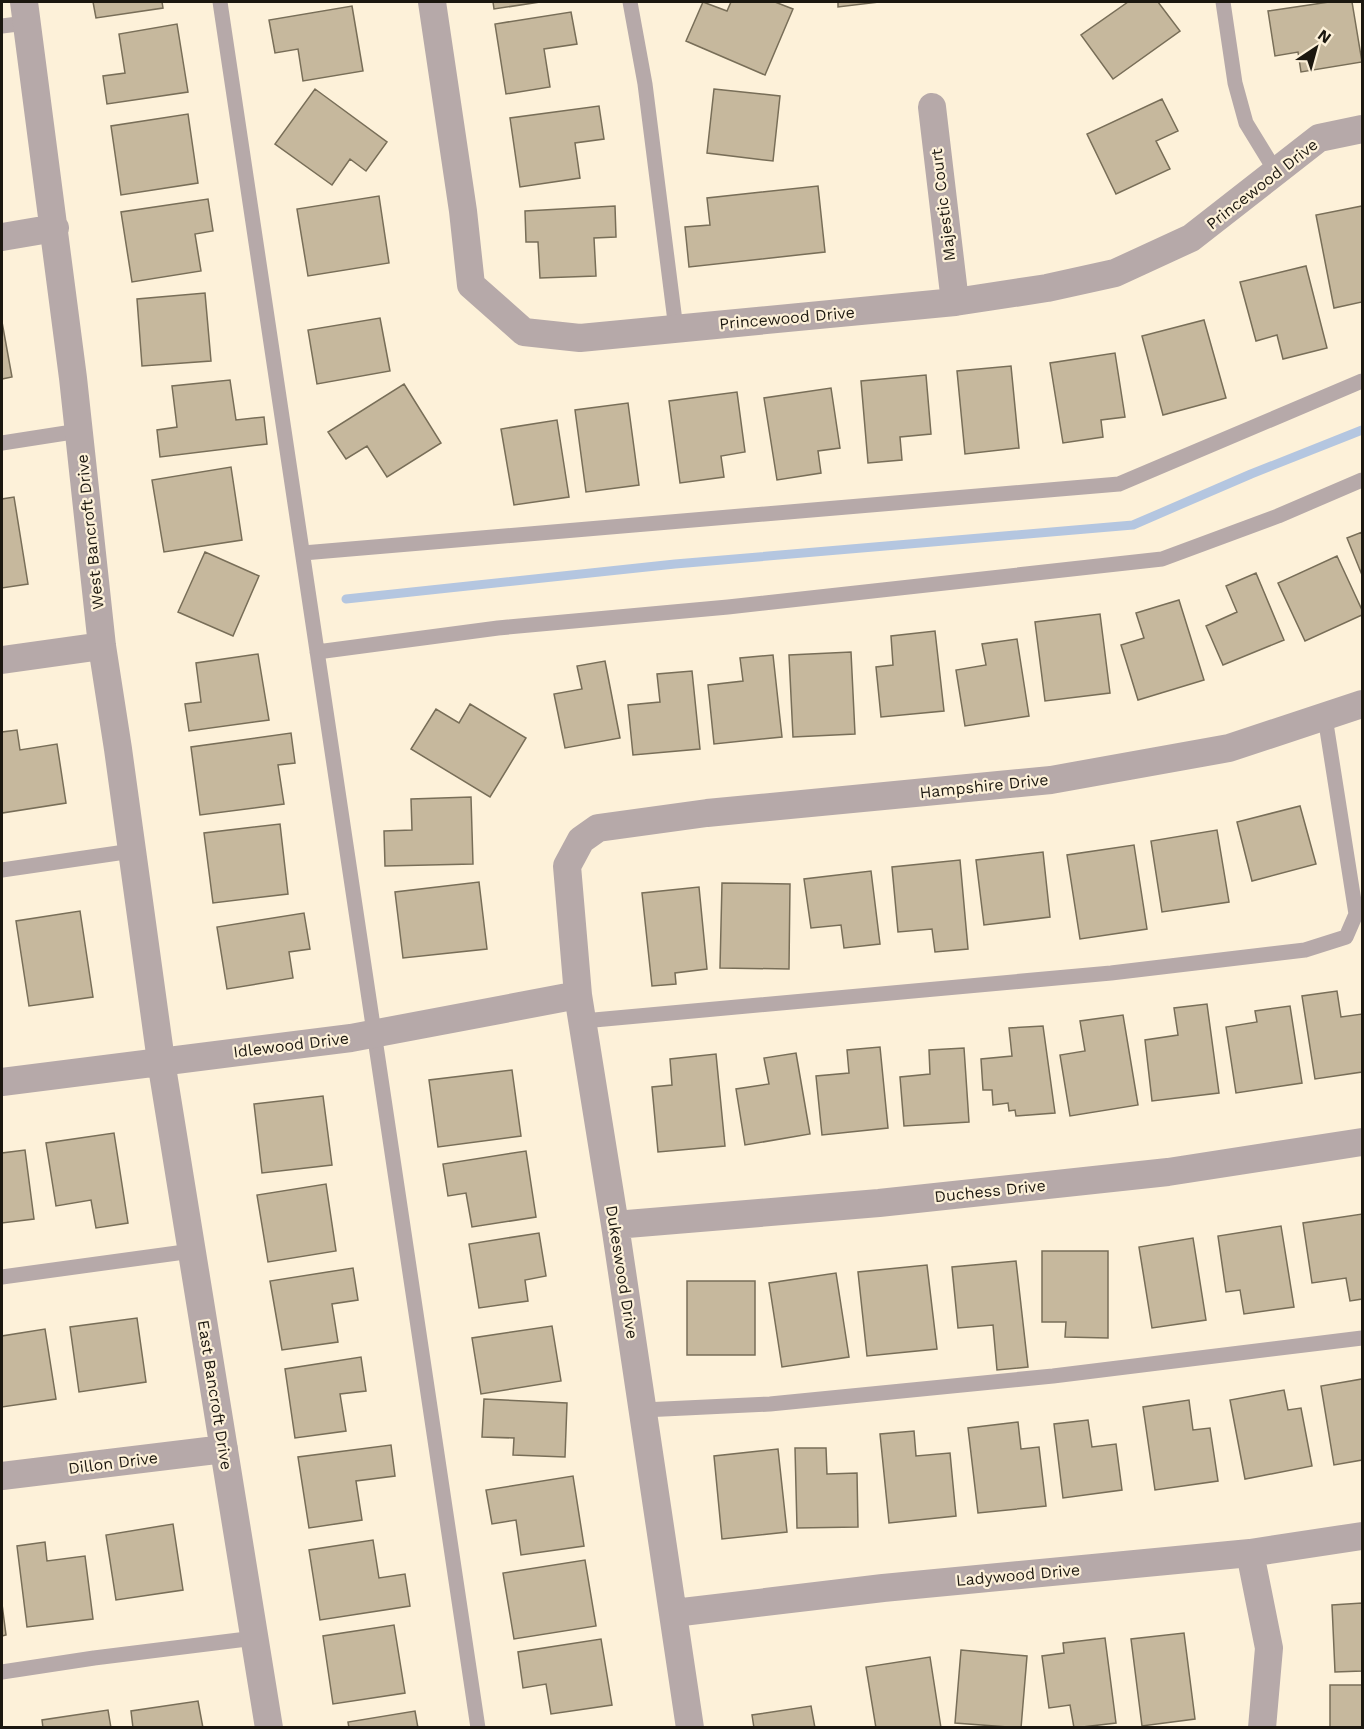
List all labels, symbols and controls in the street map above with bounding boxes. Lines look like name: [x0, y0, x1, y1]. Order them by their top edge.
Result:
north arrow: [1286, 18, 1346, 78]
text: N: [1314, 25, 1335, 47]
street label: Princewood Drive: [1203, 135, 1321, 233]
street label: Majestic Court: [927, 147, 959, 262]
street label: Princewood Drive: [718, 303, 856, 333]
street label: West Bancroft Drive: [72, 453, 108, 611]
street label: Hampshire Drive: [919, 770, 1049, 802]
street label: Idlewood Drive: [232, 1028, 350, 1062]
street label: Duchess Drive: [934, 1176, 1046, 1206]
street label: Dukeswood Drive: [602, 1204, 642, 1340]
street label: East Bancroft Drive: [194, 1319, 236, 1471]
street label: Dillon Drive: [67, 1448, 159, 1478]
street label: Ladywood Drive: [955, 1560, 1081, 1590]

